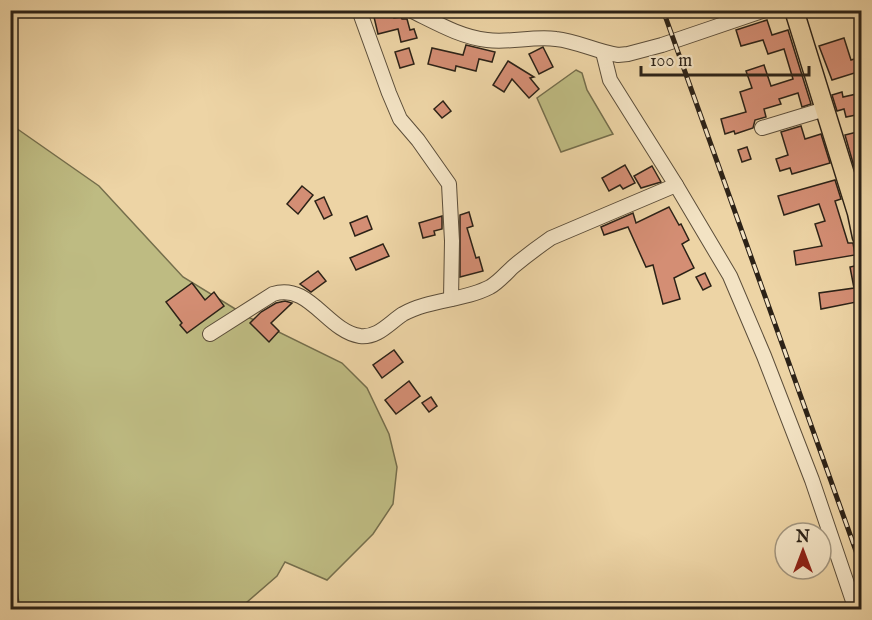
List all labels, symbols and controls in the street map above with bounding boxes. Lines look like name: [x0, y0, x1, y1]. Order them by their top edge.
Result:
scale bar: [641, 39, 809, 77]
text: 100 m: [650, 50, 692, 73]
north arrow: [773, 521, 833, 581]
text: N: [795, 528, 810, 548]

